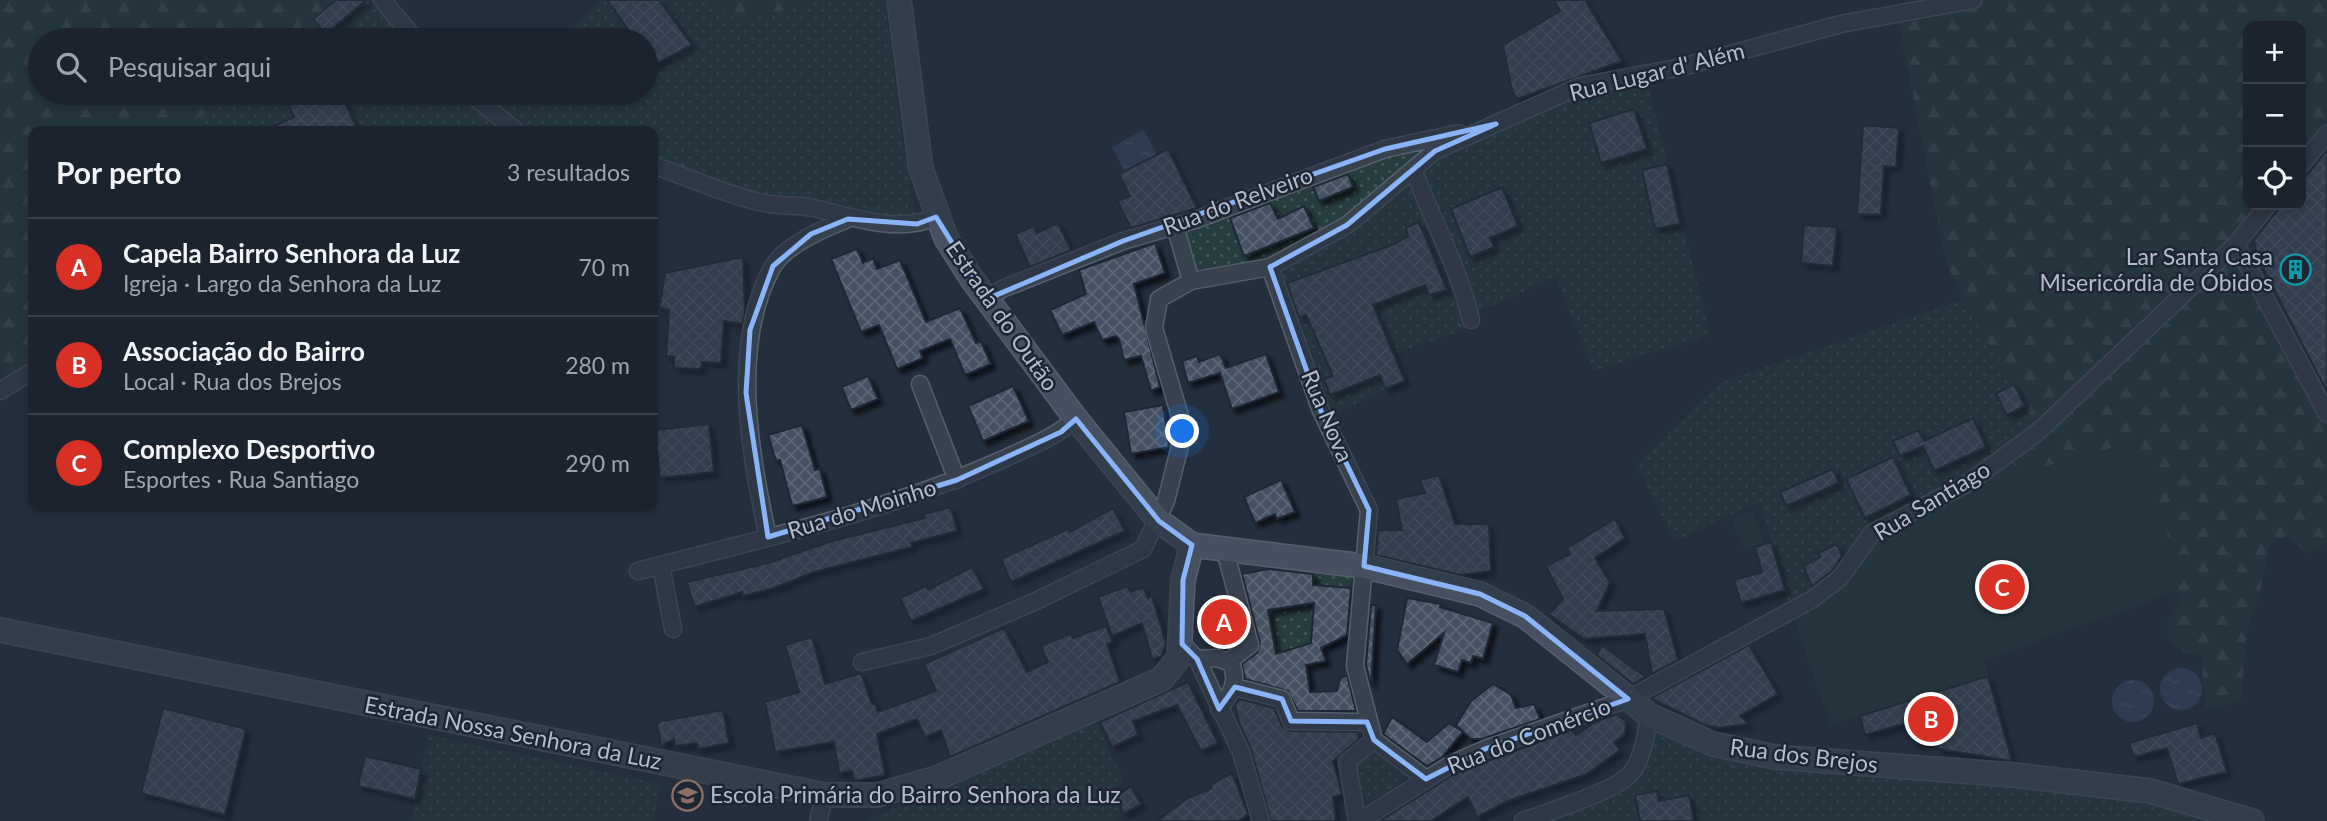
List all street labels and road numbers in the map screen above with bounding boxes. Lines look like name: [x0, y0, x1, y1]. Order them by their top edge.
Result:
street label: Rua Lugar d' Além: [1566, 36, 1747, 106]
street label: Rua do Relveiro: [1159, 160, 1316, 240]
street label: Estrada do Outão: [941, 235, 1065, 396]
street label: Rua Nova: [1296, 365, 1360, 466]
street label: Rua Santiago: [1868, 454, 1995, 546]
street label: Rua do Moinho: [784, 472, 940, 544]
street label: Estrada Nossa Senhora da Luz: [362, 689, 664, 775]
street label: Rua do Comércio: [1443, 691, 1614, 779]
street label: Rua dos Brejos: [1728, 732, 1880, 778]

